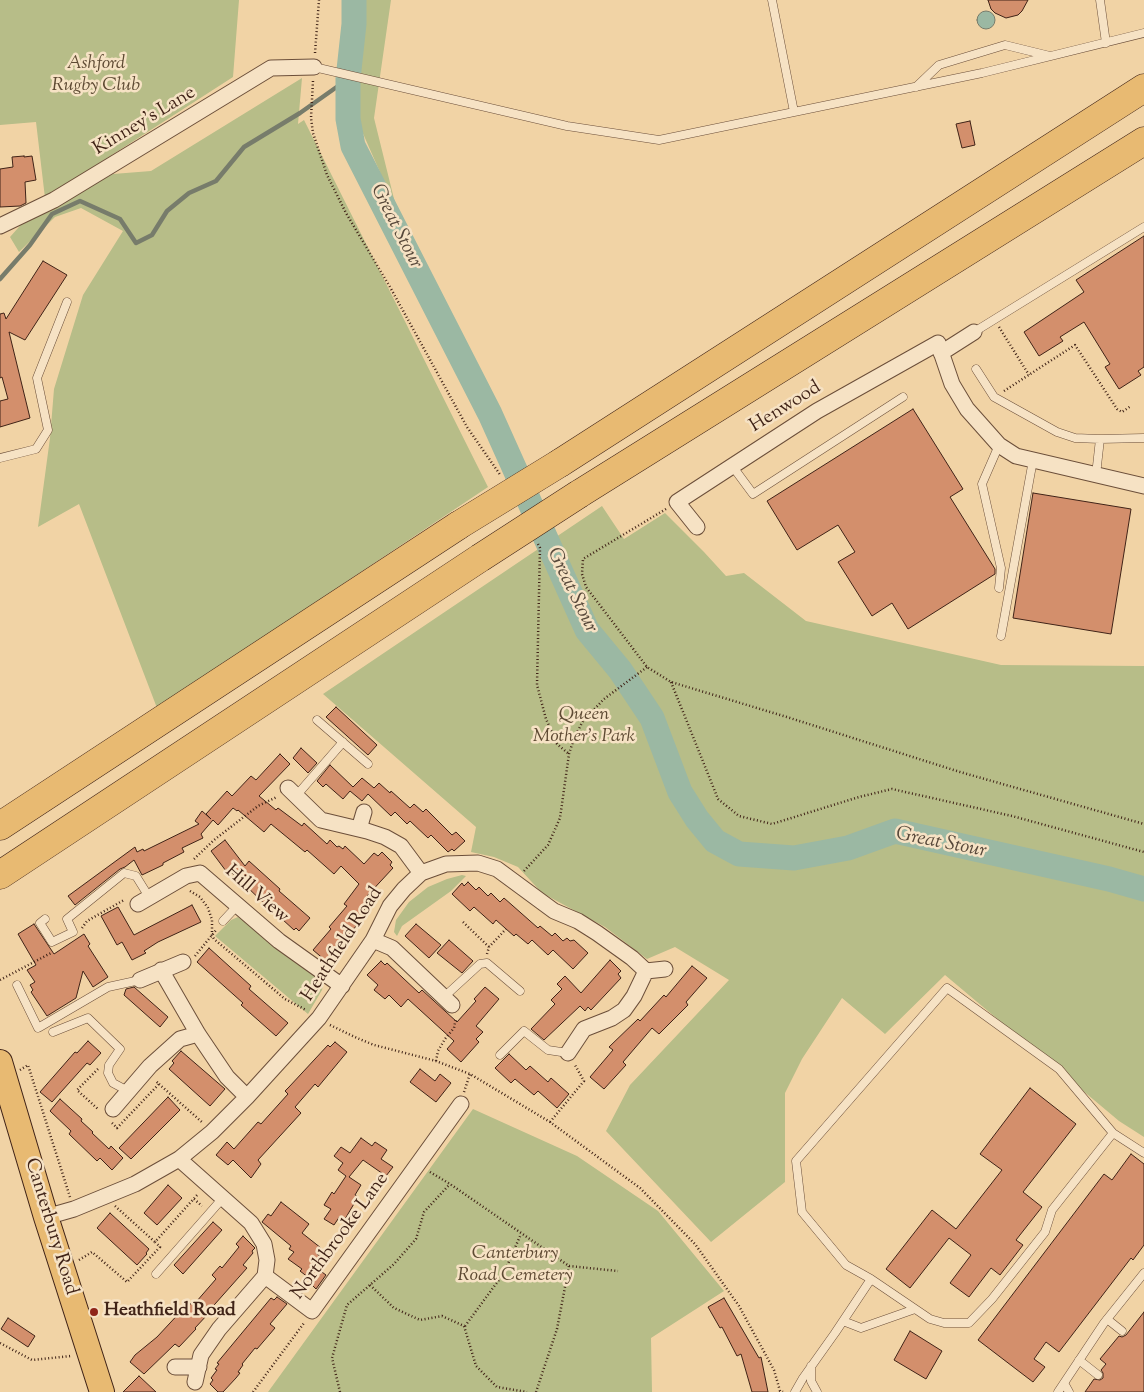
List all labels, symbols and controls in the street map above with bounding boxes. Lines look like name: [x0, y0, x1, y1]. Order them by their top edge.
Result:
park label: Ashford Rugby Club: [52, 54, 140, 98]
street label: Kinney's Lane: [90, 82, 200, 162]
water label: Great Stour: [363, 181, 427, 273]
street label: Henwood: [746, 377, 826, 439]
water label: Great Stour: [540, 545, 602, 637]
park label: Queen Mother’s Park: [533, 705, 635, 749]
water label: Great Stour: [894, 823, 988, 865]
street label: Hill View: [219, 861, 293, 929]
street label: Heathfield Road: [298, 884, 388, 1006]
street label: Canterbury Road: [18, 1156, 82, 1298]
street label: Northbrooke Lane: [287, 1169, 395, 1305]
park label: Canterbury Road Cemetery: [457, 1244, 573, 1288]
place label: Heathfield Road: [104, 1301, 236, 1323]
marker: Heathfield Road: [88, 1306, 100, 1318]

